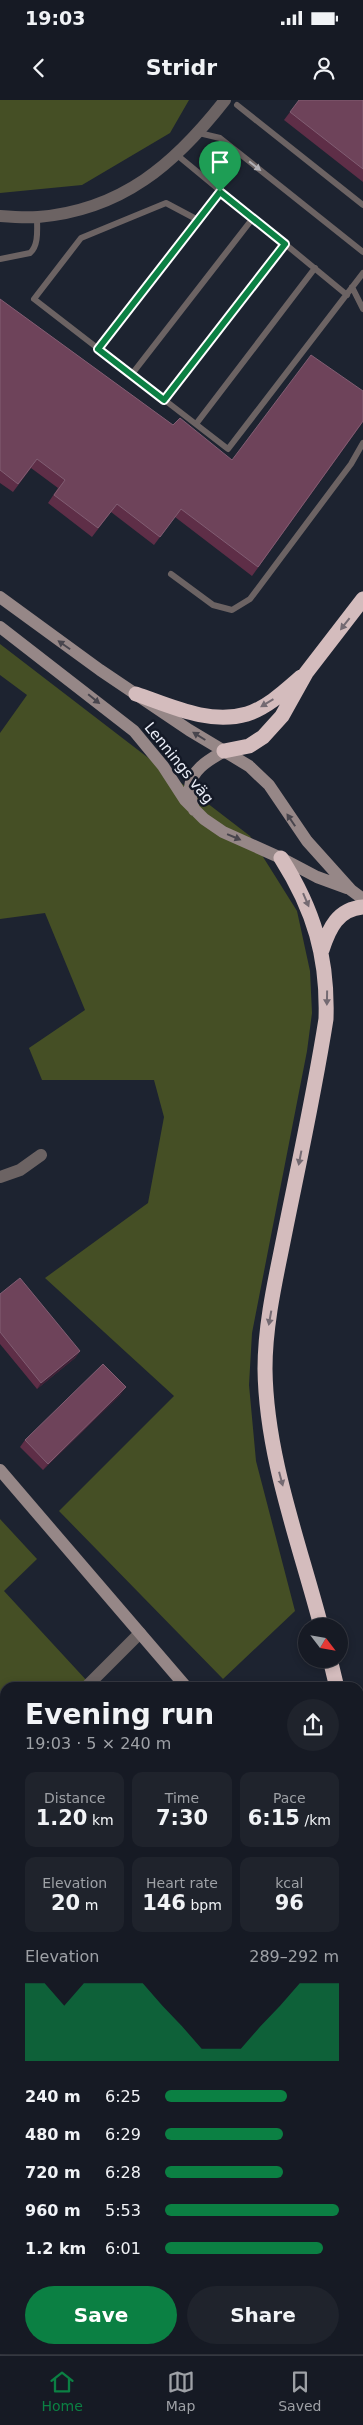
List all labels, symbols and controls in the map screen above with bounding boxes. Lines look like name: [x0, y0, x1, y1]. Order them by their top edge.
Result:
text: 19:03: [25, 7, 85, 29]
icon: back: [25, 54, 53, 82]
icon: person: [310, 54, 338, 82]
text: Stridr: [146, 55, 217, 80]
pin: [199, 141, 241, 192]
icon: arrive: [206, 148, 234, 176]
one-way arrow: [248, 161, 261, 172]
one-way arrow: [339, 617, 350, 630]
one-way arrow: [57, 640, 71, 650]
one-way arrow: [87, 694, 100, 705]
one-way arrow: [261, 698, 274, 707]
street label: Lennings väg: [141, 719, 217, 807]
one-way arrow: [192, 731, 205, 740]
one-way arrow: [287, 813, 296, 827]
one-way arrow: [227, 833, 242, 841]
one-way arrow: [302, 893, 310, 907]
one-way arrow: [323, 990, 331, 1006]
one-way arrow: [296, 1150, 304, 1166]
one-way arrow: [265, 1310, 273, 1326]
one-way arrow: [278, 1471, 286, 1486]
north arrow: [298, 1618, 348, 1668]
map controls: [298, 1618, 348, 1668]
text: Evening run: [25, 1698, 214, 1731]
button: share: [287, 1699, 339, 1751]
text: 19:03 · 5 × 240 m: [25, 1734, 171, 1753]
text: Distance: [44, 1790, 105, 1806]
text: Time: [165, 1790, 199, 1806]
text: Pace: [273, 1790, 306, 1806]
text: 1.20: [36, 1806, 87, 1830]
text: 7:30: [156, 1806, 208, 1830]
text: 6:15: [248, 1806, 300, 1830]
text: km: [87, 1812, 114, 1828]
text: /km: [300, 1812, 331, 1828]
text: Elevation: [42, 1875, 107, 1891]
text: Heart rate: [146, 1875, 218, 1891]
text: kcal: [275, 1875, 303, 1891]
text: 20: [51, 1891, 80, 1915]
text: 146: [142, 1891, 186, 1915]
text: 96: [275, 1891, 304, 1915]
text: m: [80, 1897, 98, 1913]
text: bpm: [186, 1897, 222, 1913]
text: Elevation: [25, 1947, 99, 1966]
text: 289–292 m: [249, 1947, 339, 1966]
text: 240 m: [25, 2087, 81, 2106]
text: 6:25: [105, 2087, 141, 2106]
text: 480 m: [25, 2125, 81, 2144]
text: 6:29: [105, 2125, 141, 2144]
text: 720 m: [25, 2163, 81, 2182]
text: 6:28: [105, 2163, 141, 2182]
text: 960 m: [25, 2201, 81, 2220]
text: 5:53: [105, 2201, 141, 2220]
text: 1.2 km: [25, 2239, 86, 2258]
text: 6:01: [105, 2239, 141, 2258]
button: Save: [25, 2286, 177, 2344]
button: Share: [187, 2286, 339, 2344]
tab: Home: [41, 2368, 83, 2414]
tab: Map: [166, 2368, 195, 2414]
tab: Saved: [278, 2368, 322, 2414]

